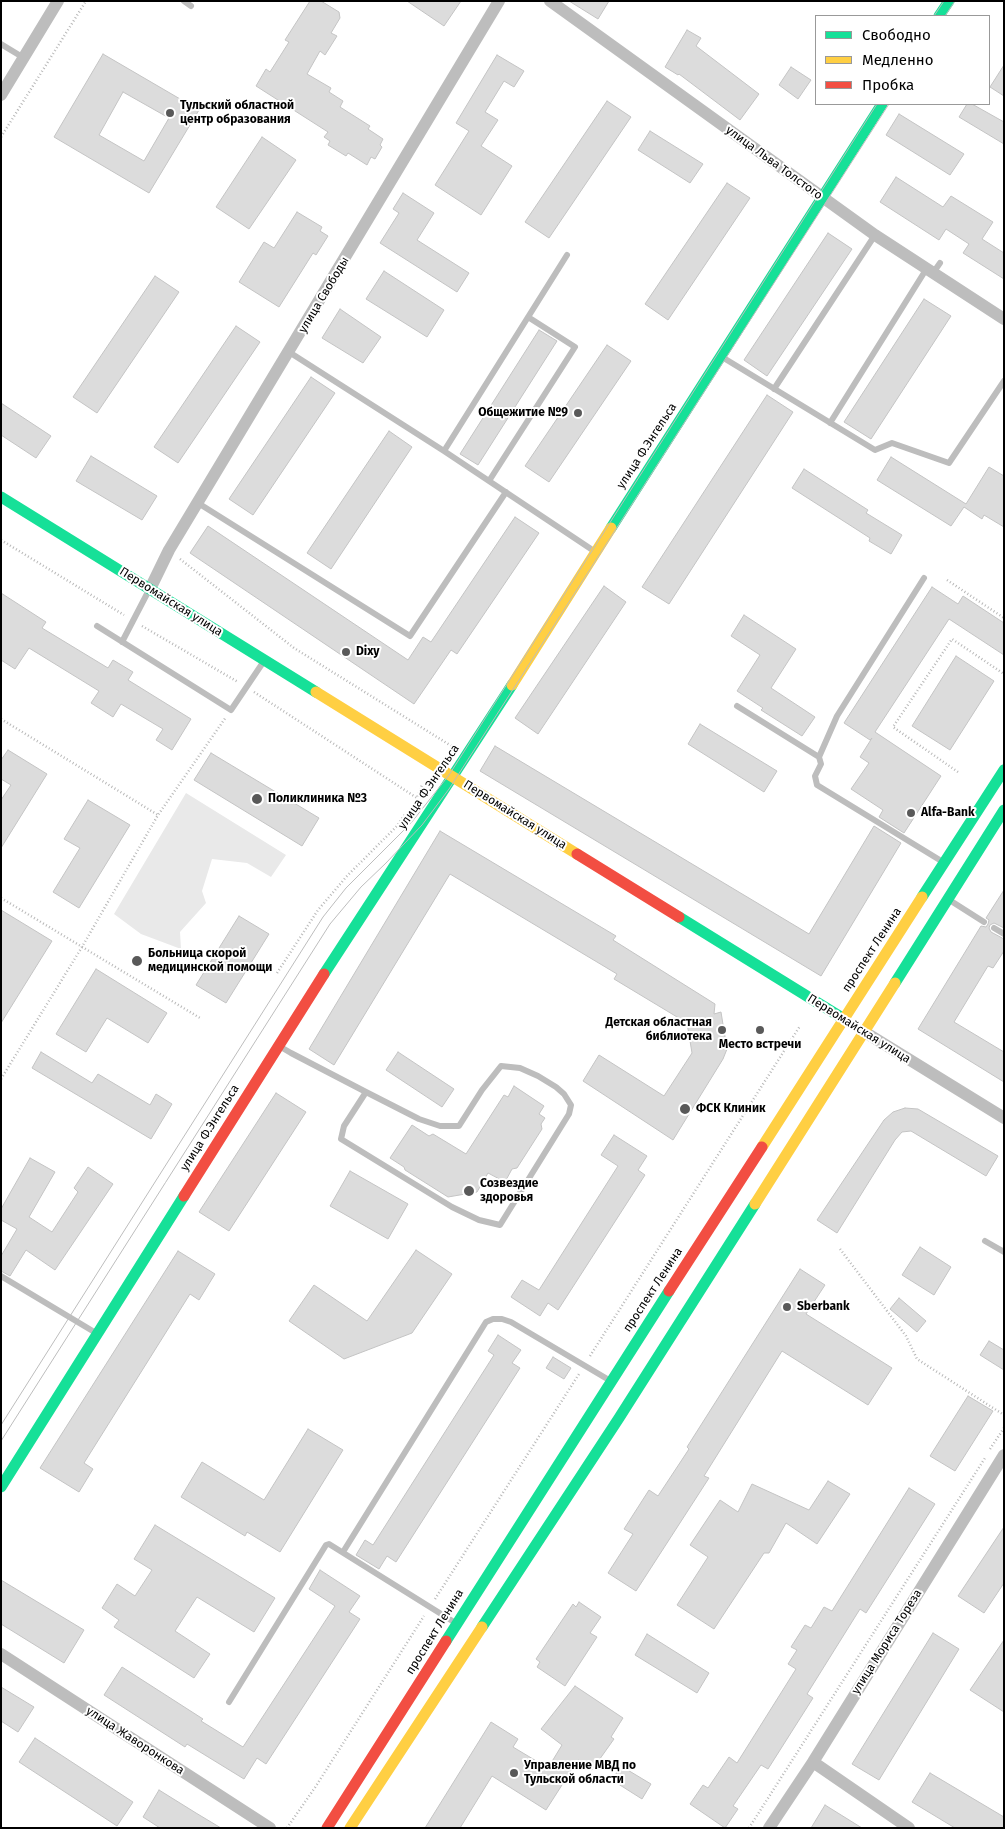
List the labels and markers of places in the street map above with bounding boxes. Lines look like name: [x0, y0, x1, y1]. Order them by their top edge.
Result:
place label: Тульский областной центр образования: [180, 99, 294, 127]
marker: Тульский областной центр образования: [164, 107, 176, 119]
place label: Общежитие №9: [478, 406, 568, 420]
marker: Общежитие №9: [572, 407, 584, 419]
place label: Dixy: [356, 645, 380, 659]
marker: Dixy: [340, 646, 352, 658]
marker: Поликлиника №3: [250, 792, 264, 806]
place label: Поликлиника №3: [268, 792, 367, 806]
place label: Alfa-Bank: [921, 806, 975, 820]
marker: Alfa-Bank: [905, 807, 917, 819]
place label: Больница скорой медицинской помощи: [148, 947, 272, 975]
marker: Больница скорой медицинской помощи: [130, 954, 144, 968]
place label: Детская областная библиотека: [606, 1016, 712, 1044]
marker: Детская областная библиотека: [716, 1024, 728, 1036]
marker: Место встречи: [754, 1024, 766, 1036]
place label: Место встречи: [719, 1038, 801, 1052]
marker: ФСК Клиник: [678, 1102, 692, 1116]
place label: ФСК Клиник: [696, 1102, 766, 1116]
place label: Созвездие здоровья: [480, 1177, 538, 1205]
marker: Созвездие здоровья: [462, 1184, 476, 1198]
place label: Sberbank: [797, 1300, 850, 1314]
marker: Sberbank: [781, 1301, 793, 1313]
place label: Управление МВД по Тульской области: [524, 1759, 636, 1787]
marker: Управление МВД по Тульской области: [508, 1767, 520, 1779]

